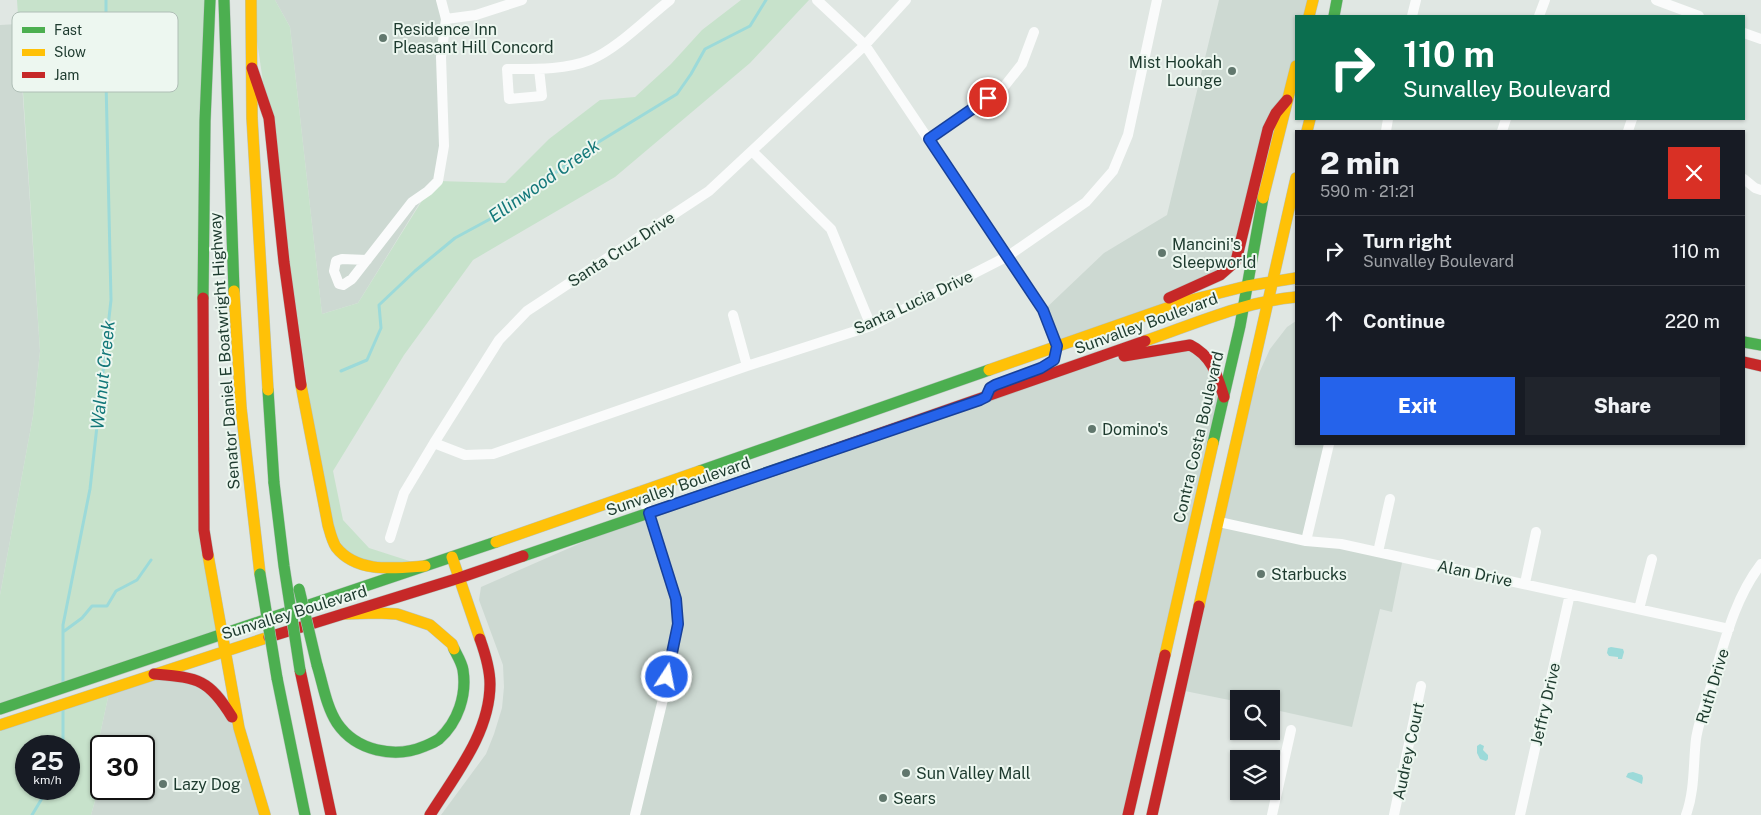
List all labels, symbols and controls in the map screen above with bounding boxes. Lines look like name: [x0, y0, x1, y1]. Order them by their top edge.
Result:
legend: [12, 12, 178, 92]
place label: Residence Inn Pleasant Hill Concord: [393, 20, 554, 57]
text: Fast: [54, 22, 82, 38]
marker: Residence Inn Pleasant Hill Concord: [377, 32, 389, 44]
text: 110 m: [1403, 34, 1495, 75]
icon: right: [1320, 35, 1385, 100]
text: Slow: [54, 44, 86, 60]
place label: Mist Hookah Lounge: [1129, 53, 1222, 90]
marker: Mist Hookah Lounge: [1226, 65, 1238, 77]
text: Jam: [54, 67, 79, 83]
text: Sunvalley Boulevard: [1403, 76, 1611, 102]
pin: [967, 77, 1009, 119]
icon: arrive: [974, 84, 1002, 112]
water label: Ellinwood Creek: [484, 134, 603, 227]
text: 2 min: [1320, 145, 1400, 181]
button: close: [1668, 147, 1720, 199]
text: 590 m · 21:21: [1320, 182, 1415, 201]
street label: Santa Cruz Drive: [564, 208, 678, 291]
street label: Senator Daniel E Boatwright Highway: [205, 211, 244, 490]
text: Turn right: [1363, 230, 1452, 252]
place label: Mancini's Sleepworld: [1172, 235, 1256, 272]
icon: right: [1320, 237, 1348, 265]
text: 110 m: [1672, 240, 1720, 262]
marker: Mancini's Sleepworld: [1156, 247, 1168, 259]
text: Sunvalley Boulevard: [1363, 252, 1514, 271]
street label: Santa Lucia Drive: [851, 266, 976, 338]
street label: Sunvalley Boulevard: [1072, 289, 1220, 358]
icon: ahead: [1320, 307, 1348, 335]
text: Continue: [1363, 310, 1445, 332]
text: 220 m: [1665, 310, 1720, 332]
water label: Walnut Creek: [86, 319, 119, 431]
street label: Contra Costa Boulevard: [1169, 349, 1227, 525]
button: Exit: [1320, 377, 1515, 435]
button: Share: [1525, 377, 1720, 435]
place label: Domino's: [1102, 420, 1168, 439]
marker: Domino's: [1086, 423, 1098, 435]
street label: Sunvalley Boulevard: [604, 453, 753, 520]
street label: Alan Drive: [1436, 556, 1514, 591]
place label: Starbucks: [1271, 565, 1347, 584]
marker: Starbucks: [1255, 568, 1267, 580]
street label: Sunvalley Boulevard: [219, 581, 369, 644]
street label: Ruth Drive: [1692, 646, 1733, 726]
position arrow: [640, 650, 692, 702]
street label: Jeffry Drive: [1527, 661, 1564, 747]
map controls: [1230, 690, 1280, 800]
button: search: [1230, 690, 1280, 740]
street label: Audrey Court: [1389, 701, 1428, 802]
speed limit sign: 30: [90, 735, 155, 800]
text: 25: [31, 746, 64, 776]
button: layers: [1230, 750, 1280, 800]
place label: Sun Valley Mall: [916, 764, 1031, 783]
marker: Sun Valley Mall: [900, 767, 912, 779]
text: km/h: [33, 773, 62, 787]
place label: Lazy Dog: [173, 775, 241, 794]
marker: Lazy Dog: [157, 778, 169, 790]
place label: Sears: [893, 789, 936, 808]
marker: Sears: [877, 792, 889, 804]

